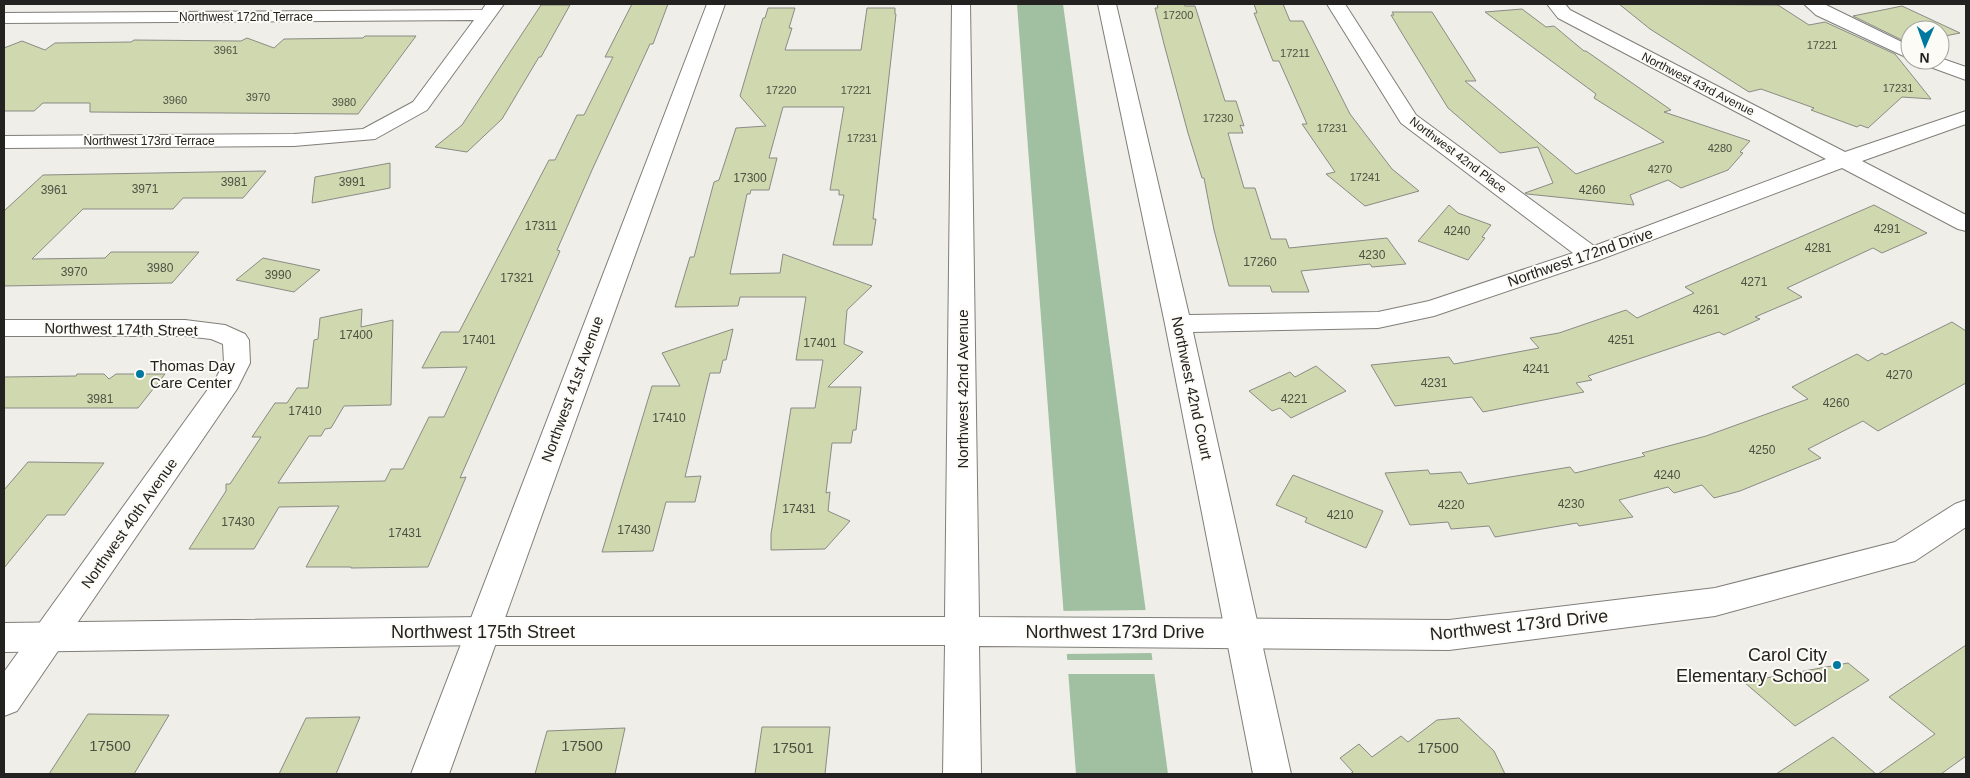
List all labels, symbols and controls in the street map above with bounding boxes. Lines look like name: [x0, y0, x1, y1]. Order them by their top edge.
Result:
house number: 17200: [1163, 9, 1193, 21]
street label: Northwest 172nd Terrace: [179, 10, 313, 24]
north arrow: [1900, 20, 1950, 70]
house number: 17221: [1807, 39, 1837, 51]
house number: 3961: [214, 44, 238, 56]
house number: 17211: [1280, 47, 1310, 59]
street label: Northwest 43rd Avenue: [1639, 49, 1757, 119]
text: N: [1919, 50, 1930, 66]
house number: 17231: [1883, 82, 1913, 94]
house number: 17220: [766, 84, 796, 96]
house number: 17221: [841, 84, 871, 96]
house number: 3970: [246, 91, 270, 103]
house number: 3960: [163, 94, 187, 106]
house number: 3980: [332, 96, 356, 108]
house number: 17230: [1203, 112, 1233, 124]
street label: Northwest 42nd Place: [1407, 114, 1509, 196]
house number: 17231: [1317, 122, 1347, 134]
house number: 17231: [847, 132, 877, 144]
street label: Northwest 173rd Terrace: [83, 134, 215, 148]
house number: 4280: [1708, 142, 1732, 154]
house number: 4270: [1648, 163, 1672, 175]
house number: 17300: [733, 171, 767, 185]
house number: 17241: [1350, 171, 1380, 183]
house number: 3981: [221, 175, 248, 189]
house number: 3991: [339, 175, 366, 189]
house number: 3971: [132, 182, 159, 196]
house number: 3961: [41, 183, 68, 197]
house number: 4260: [1579, 183, 1606, 197]
house number: 17311: [525, 219, 558, 233]
house number: 4291: [1874, 222, 1901, 236]
house number: 4240: [1444, 224, 1471, 238]
street label: Northwest 172nd Drive: [1505, 224, 1655, 290]
house number: 4281: [1805, 241, 1832, 255]
house number: 4230: [1359, 248, 1386, 262]
house number: 17260: [1243, 255, 1277, 269]
house number: 3980: [147, 261, 174, 275]
house number: 3970: [61, 265, 88, 279]
house number: 3990: [265, 268, 292, 282]
house number: 17321: [500, 271, 534, 285]
house number: 4271: [1741, 275, 1768, 289]
house number: 4261: [1693, 303, 1720, 317]
street label: Northwest 42nd Avenue: [954, 309, 971, 469]
street label: Northwest 41st Avenue: [538, 314, 606, 464]
street label: Northwest 42nd Court: [1169, 315, 1216, 462]
street label: Northwest 174th Street: [44, 319, 199, 339]
house number: 17400: [339, 328, 373, 342]
house number: 17401: [462, 333, 496, 347]
house number: 4251: [1608, 333, 1635, 347]
house number: 17401: [803, 336, 837, 350]
place label: Thomas Day Care Center: [150, 357, 236, 391]
house number: 4241: [1523, 362, 1550, 376]
marker: Thomas Day Care Center: [134, 368, 146, 380]
house number: 4270: [1886, 368, 1913, 382]
house number: 4231: [1421, 376, 1448, 390]
house number: 3981: [87, 392, 114, 406]
house number: 4221: [1281, 392, 1308, 406]
house number: 4260: [1823, 396, 1850, 410]
house number: 17410: [288, 404, 322, 418]
house number: 17410: [652, 411, 686, 425]
house number: 4250: [1749, 443, 1776, 457]
street label: Northwest 40th Avenue: [78, 455, 180, 591]
house number: 4240: [1654, 468, 1681, 482]
house number: 4230: [1558, 497, 1585, 511]
house number: 4220: [1438, 498, 1465, 512]
house number: 17431: [782, 502, 816, 516]
house number: 4210: [1327, 508, 1354, 522]
house number: 17430: [221, 515, 255, 529]
house number: 17430: [617, 523, 651, 537]
house number: 17431: [388, 526, 422, 540]
street label: Northwest 173rd Drive: [1429, 606, 1609, 644]
street label: Northwest 175th Street: [391, 622, 575, 642]
street label: Northwest 173rd Drive: [1025, 622, 1205, 642]
place label: Carol City Elementary School: [1676, 645, 1827, 686]
marker: Carol City Elementary School: [1831, 659, 1843, 671]
house number: 17500: [89, 737, 131, 754]
house number: 17500: [561, 737, 603, 754]
house number: 17501: [772, 739, 814, 756]
house number: 17500: [1417, 739, 1459, 756]

